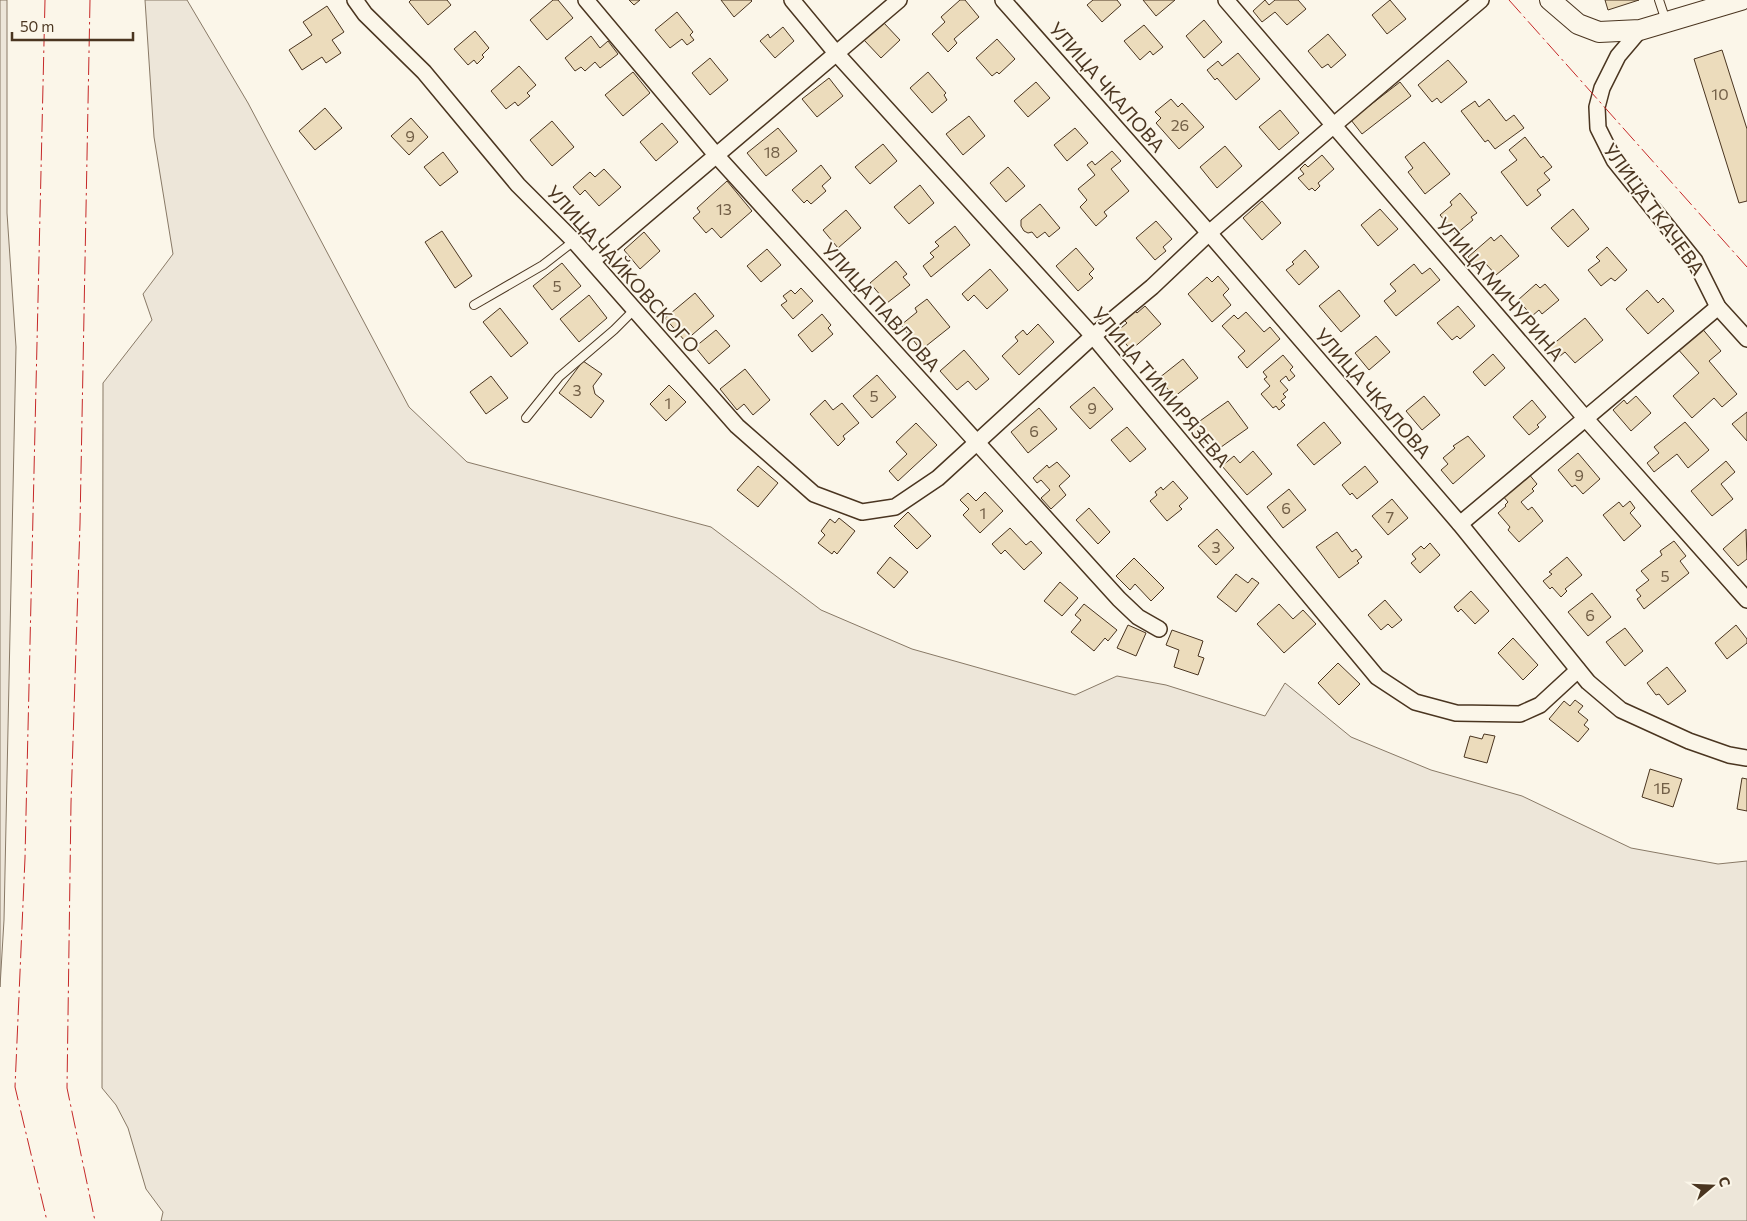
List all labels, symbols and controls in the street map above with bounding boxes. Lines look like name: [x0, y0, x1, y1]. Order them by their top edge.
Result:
scale bar: [12, 10, 134, 42]
text: 50 m: [20, 17, 54, 35]
street label: УЛИЦА ЧКАЛОВА: [1045, 17, 1170, 156]
house number: 10: [1711, 84, 1729, 103]
house number: 26: [1171, 115, 1189, 134]
house number: 9: [405, 126, 415, 145]
street label: УЛИЦА ТКАЧЕВА: [1599, 138, 1710, 279]
house number: 18: [764, 142, 780, 161]
street label: УЛИЦА ЧАЙКОВСКОГО: [542, 180, 705, 357]
house number: 13: [716, 199, 732, 218]
street label: УЛИЦА МИЧУРИНА: [1432, 212, 1569, 365]
street label: УЛИЦА ПАВЛОВА: [817, 237, 945, 376]
house number: 5: [552, 276, 562, 295]
street label: УЛИЦА ТИМИРЯЗЕВА: [1088, 302, 1235, 471]
street label: УЛИЦА ЧКАЛОВА: [1311, 323, 1436, 462]
house number: 3: [572, 380, 582, 399]
house number: 5: [869, 386, 879, 405]
house number: 1: [665, 393, 671, 412]
house number: 9: [1087, 398, 1097, 417]
house number: 6: [1029, 421, 1039, 440]
house number: 9: [1574, 465, 1584, 484]
house number: 6: [1281, 498, 1291, 517]
house number: 1: [980, 503, 986, 522]
house number: 7: [1386, 507, 1394, 526]
house number: 3: [1211, 537, 1221, 556]
house number: 5: [1660, 566, 1670, 585]
house number: 6: [1585, 605, 1595, 624]
house number: 1Б: [1654, 778, 1670, 797]
north arrow: [1687, 1161, 1737, 1211]
text: С: [1715, 1174, 1734, 1189]

